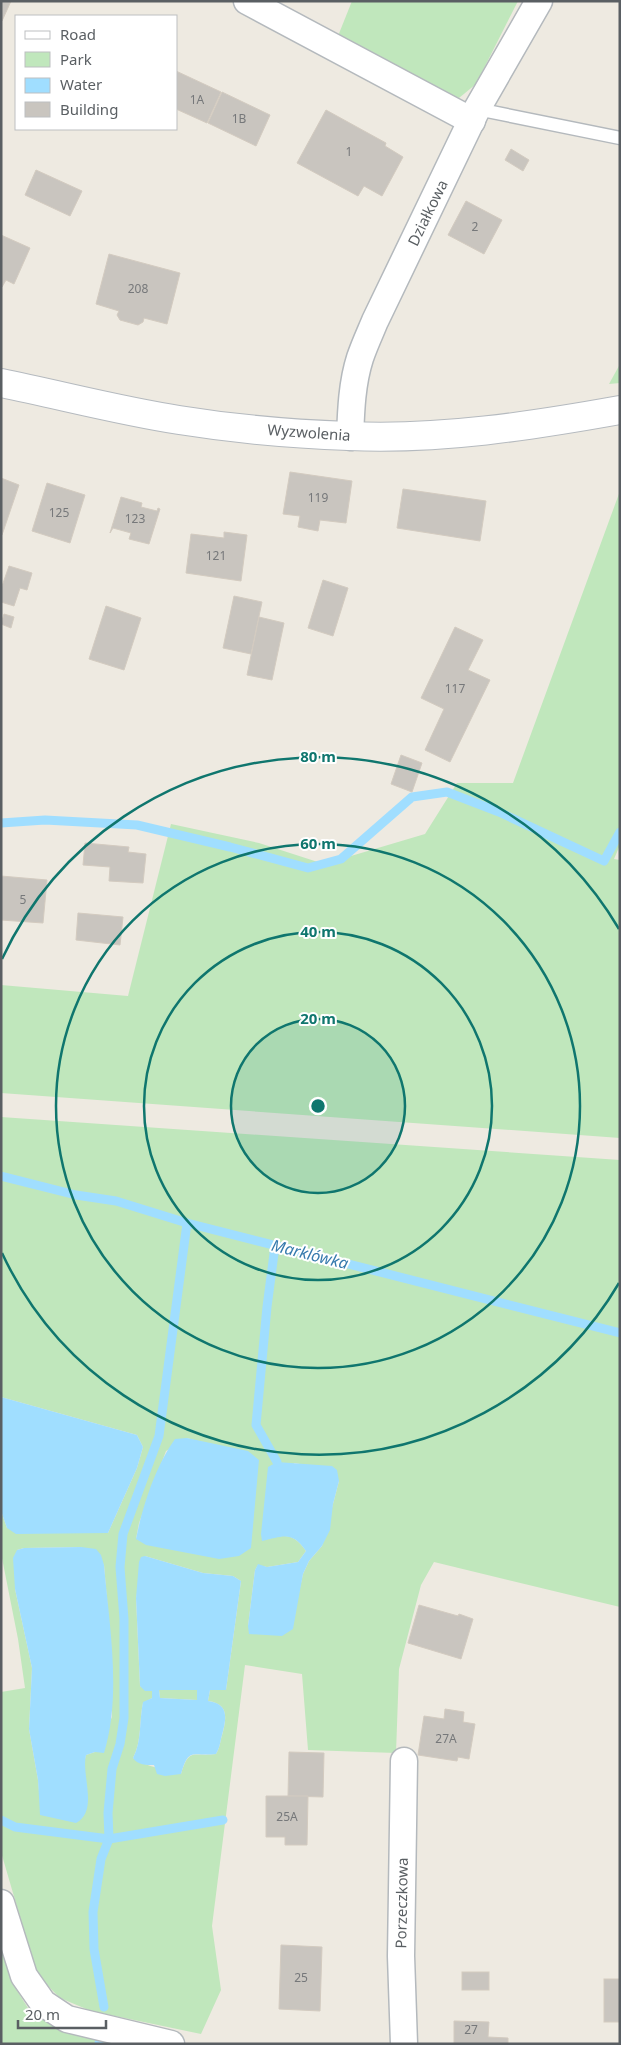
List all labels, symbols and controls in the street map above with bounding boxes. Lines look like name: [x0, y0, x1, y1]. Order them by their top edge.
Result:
legend: [15, 15, 178, 130]
text: Road: [60, 24, 96, 44]
text: Park: [60, 49, 92, 69]
text: Water: [60, 74, 102, 94]
house number: 1A: [190, 91, 205, 108]
text: Building: [60, 99, 118, 119]
house number: 1B: [232, 110, 247, 127]
house number: 1: [346, 143, 352, 160]
street label: Działkowa: [403, 176, 452, 249]
house number: 2: [472, 218, 479, 235]
house number: 208: [128, 280, 148, 297]
street label: Wyzwolenia: [267, 419, 351, 445]
house number: 119: [308, 489, 328, 506]
house number: 125: [49, 504, 69, 521]
house number: 123: [125, 510, 145, 527]
house number: 121: [206, 547, 226, 564]
house number: 117: [445, 680, 465, 697]
text: 80 m: [300, 746, 336, 766]
text: 60 m: [300, 833, 336, 853]
house number: 5: [20, 891, 27, 908]
text: 40 m: [300, 921, 336, 941]
text: 20 m: [300, 1008, 336, 1028]
centre of rings: [309, 1097, 327, 1115]
water label: Marklówka: [269, 1234, 351, 1274]
house number: 27A: [435, 1730, 457, 1747]
house number: 25A: [276, 1808, 298, 1825]
street label: Porzeczkowa: [390, 1857, 412, 1949]
house number: 25: [294, 1969, 308, 1986]
scale bar: [18, 1998, 105, 2030]
text: 20 m: [25, 2004, 60, 2024]
house number: 27: [464, 2021, 478, 2038]

